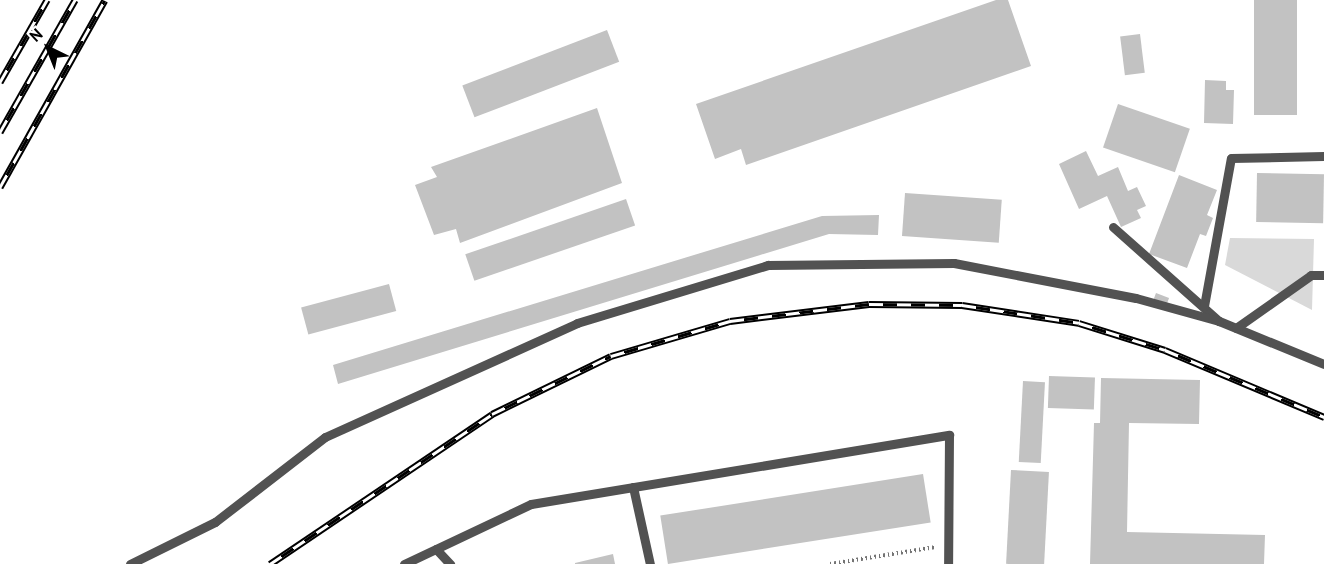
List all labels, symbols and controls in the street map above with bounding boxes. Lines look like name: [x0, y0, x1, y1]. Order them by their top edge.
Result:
north arrow: [18, 18, 78, 78]
text: N: [25, 24, 46, 46]

